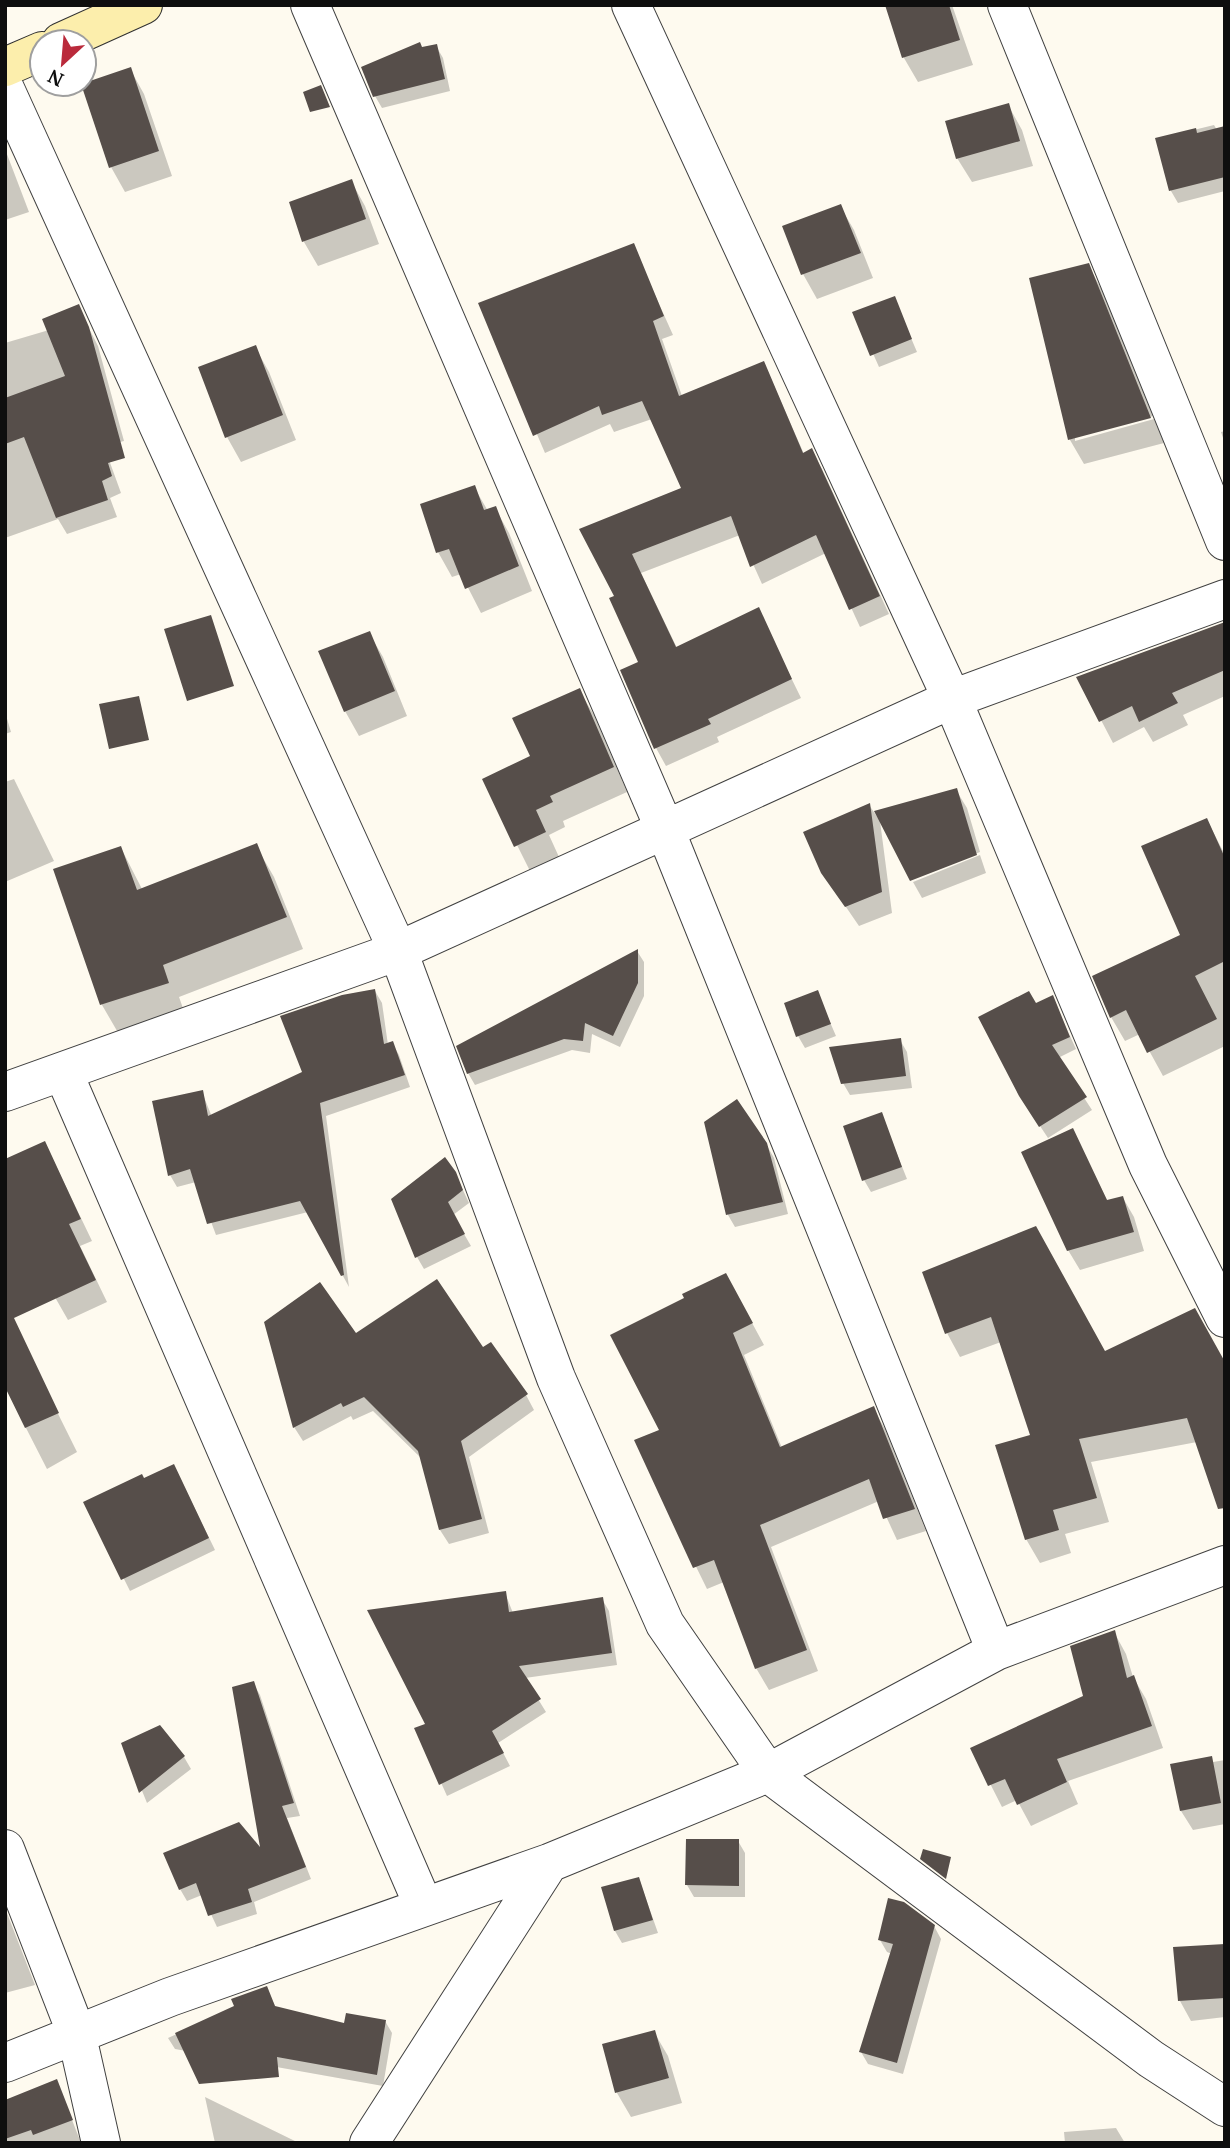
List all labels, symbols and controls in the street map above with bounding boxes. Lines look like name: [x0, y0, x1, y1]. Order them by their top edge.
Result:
north arrow: [28, 28, 98, 98]
text: N: [43, 64, 67, 93]

